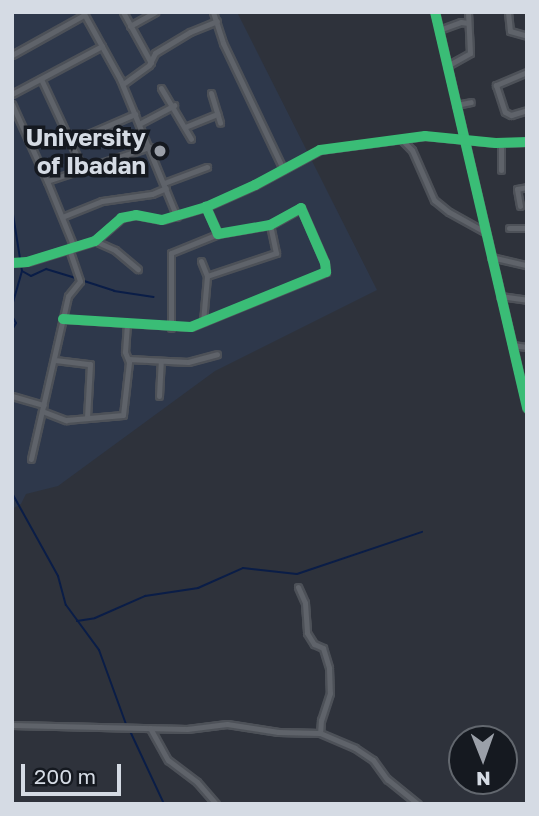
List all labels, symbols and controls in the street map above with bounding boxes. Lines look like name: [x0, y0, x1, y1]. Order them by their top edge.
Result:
place label: University of Ibadan: [26, 123, 146, 179]
marker: University of Ibadan: [152, 143, 168, 159]
north arrow: [448, 725, 518, 795]
scale bar: [24, 750, 124, 794]
text: 200 m: [34, 763, 96, 789]
text: N: [476, 768, 491, 791]

